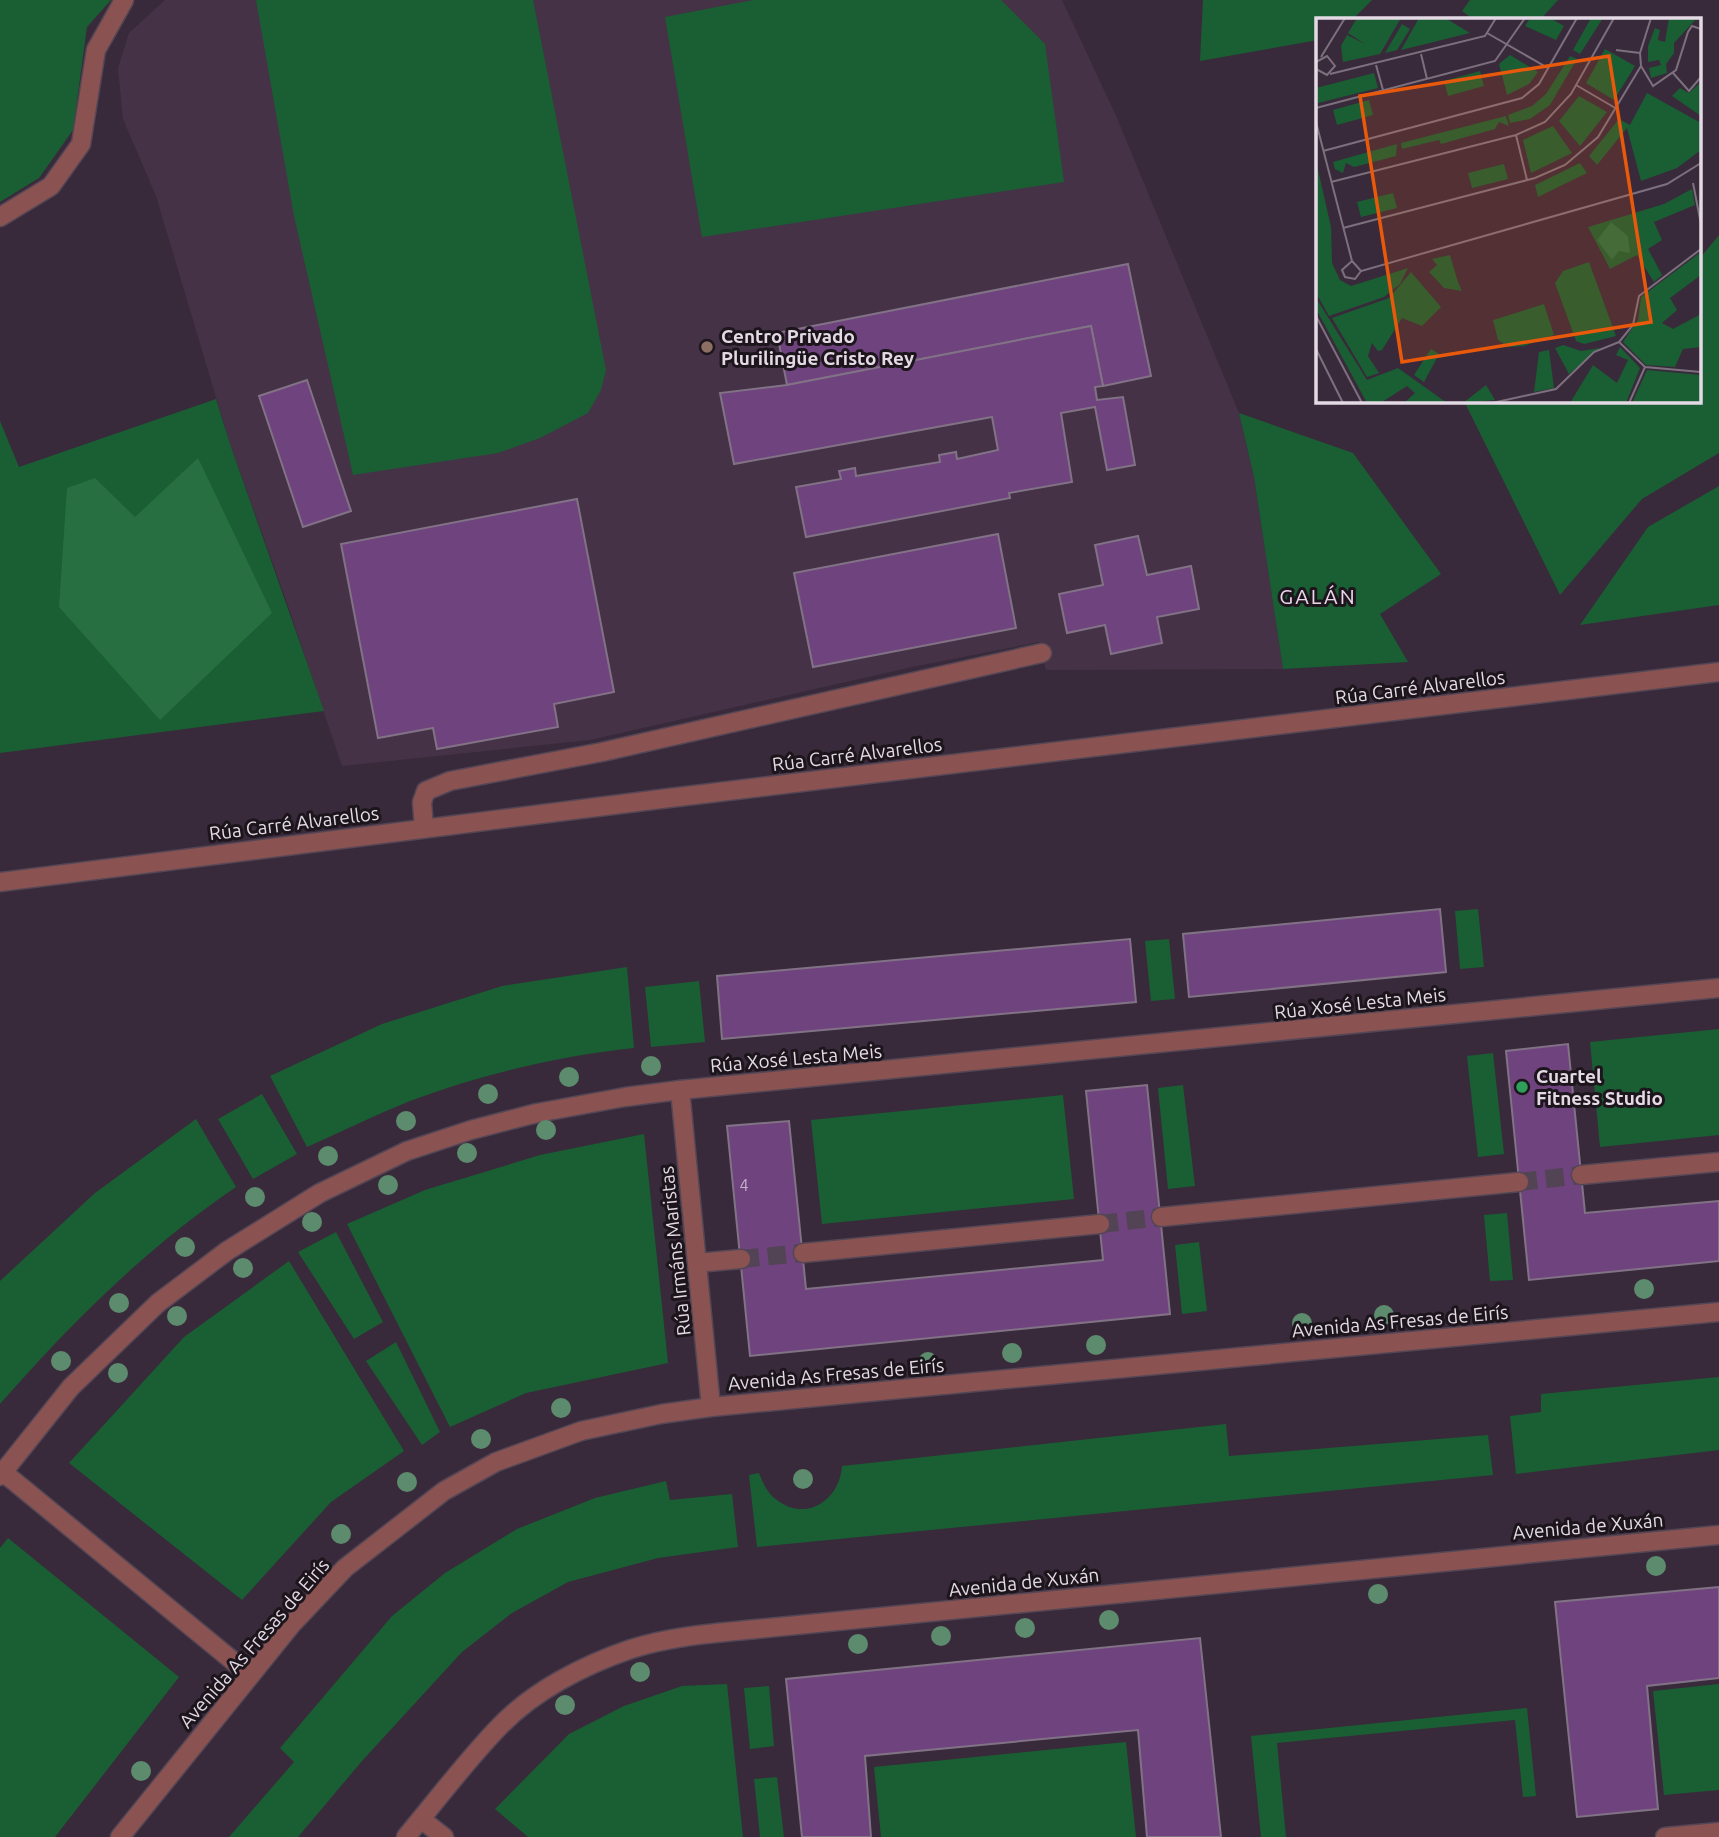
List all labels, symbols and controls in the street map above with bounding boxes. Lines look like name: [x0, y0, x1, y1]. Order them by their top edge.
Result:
inset map: [1316, 18, 1702, 402]
place label: Centro Privado Plurilingüe Cristo Rey: [721, 325, 914, 369]
marker: Centro Privado Plurilingüe Cristo Rey: [699, 339, 715, 355]
district label: GALÁN: [1279, 584, 1357, 608]
street label: Rúa Carré Alvarellos: [1334, 666, 1506, 708]
street label: Rúa Carré Alvarellos: [771, 733, 943, 775]
street label: Rúa Carré Alvarellos: [208, 802, 380, 844]
street label: Rúa Xosé Lesta Meis: [1273, 983, 1447, 1023]
street label: Rúa Xosé Lesta Meis: [709, 1040, 883, 1076]
place label: Cuartel Fitness Studio: [1536, 1065, 1663, 1109]
marker: Cuartel Fitness Studio: [1514, 1079, 1530, 1095]
street label: Rúa Irmáns Maristas: [655, 1165, 695, 1337]
house number: 4: [739, 1176, 749, 1194]
street label: Avenida As Fresas de Eirís: [1291, 1301, 1509, 1341]
street label: Avenida As Fresas de Eirís: [727, 1354, 945, 1394]
street label: Avenida de Xuxán: [1512, 1508, 1664, 1544]
street label: Avenida As Fresas de Eirís: [175, 1554, 333, 1732]
street label: Avenida de Xuxán: [948, 1563, 1100, 1601]

